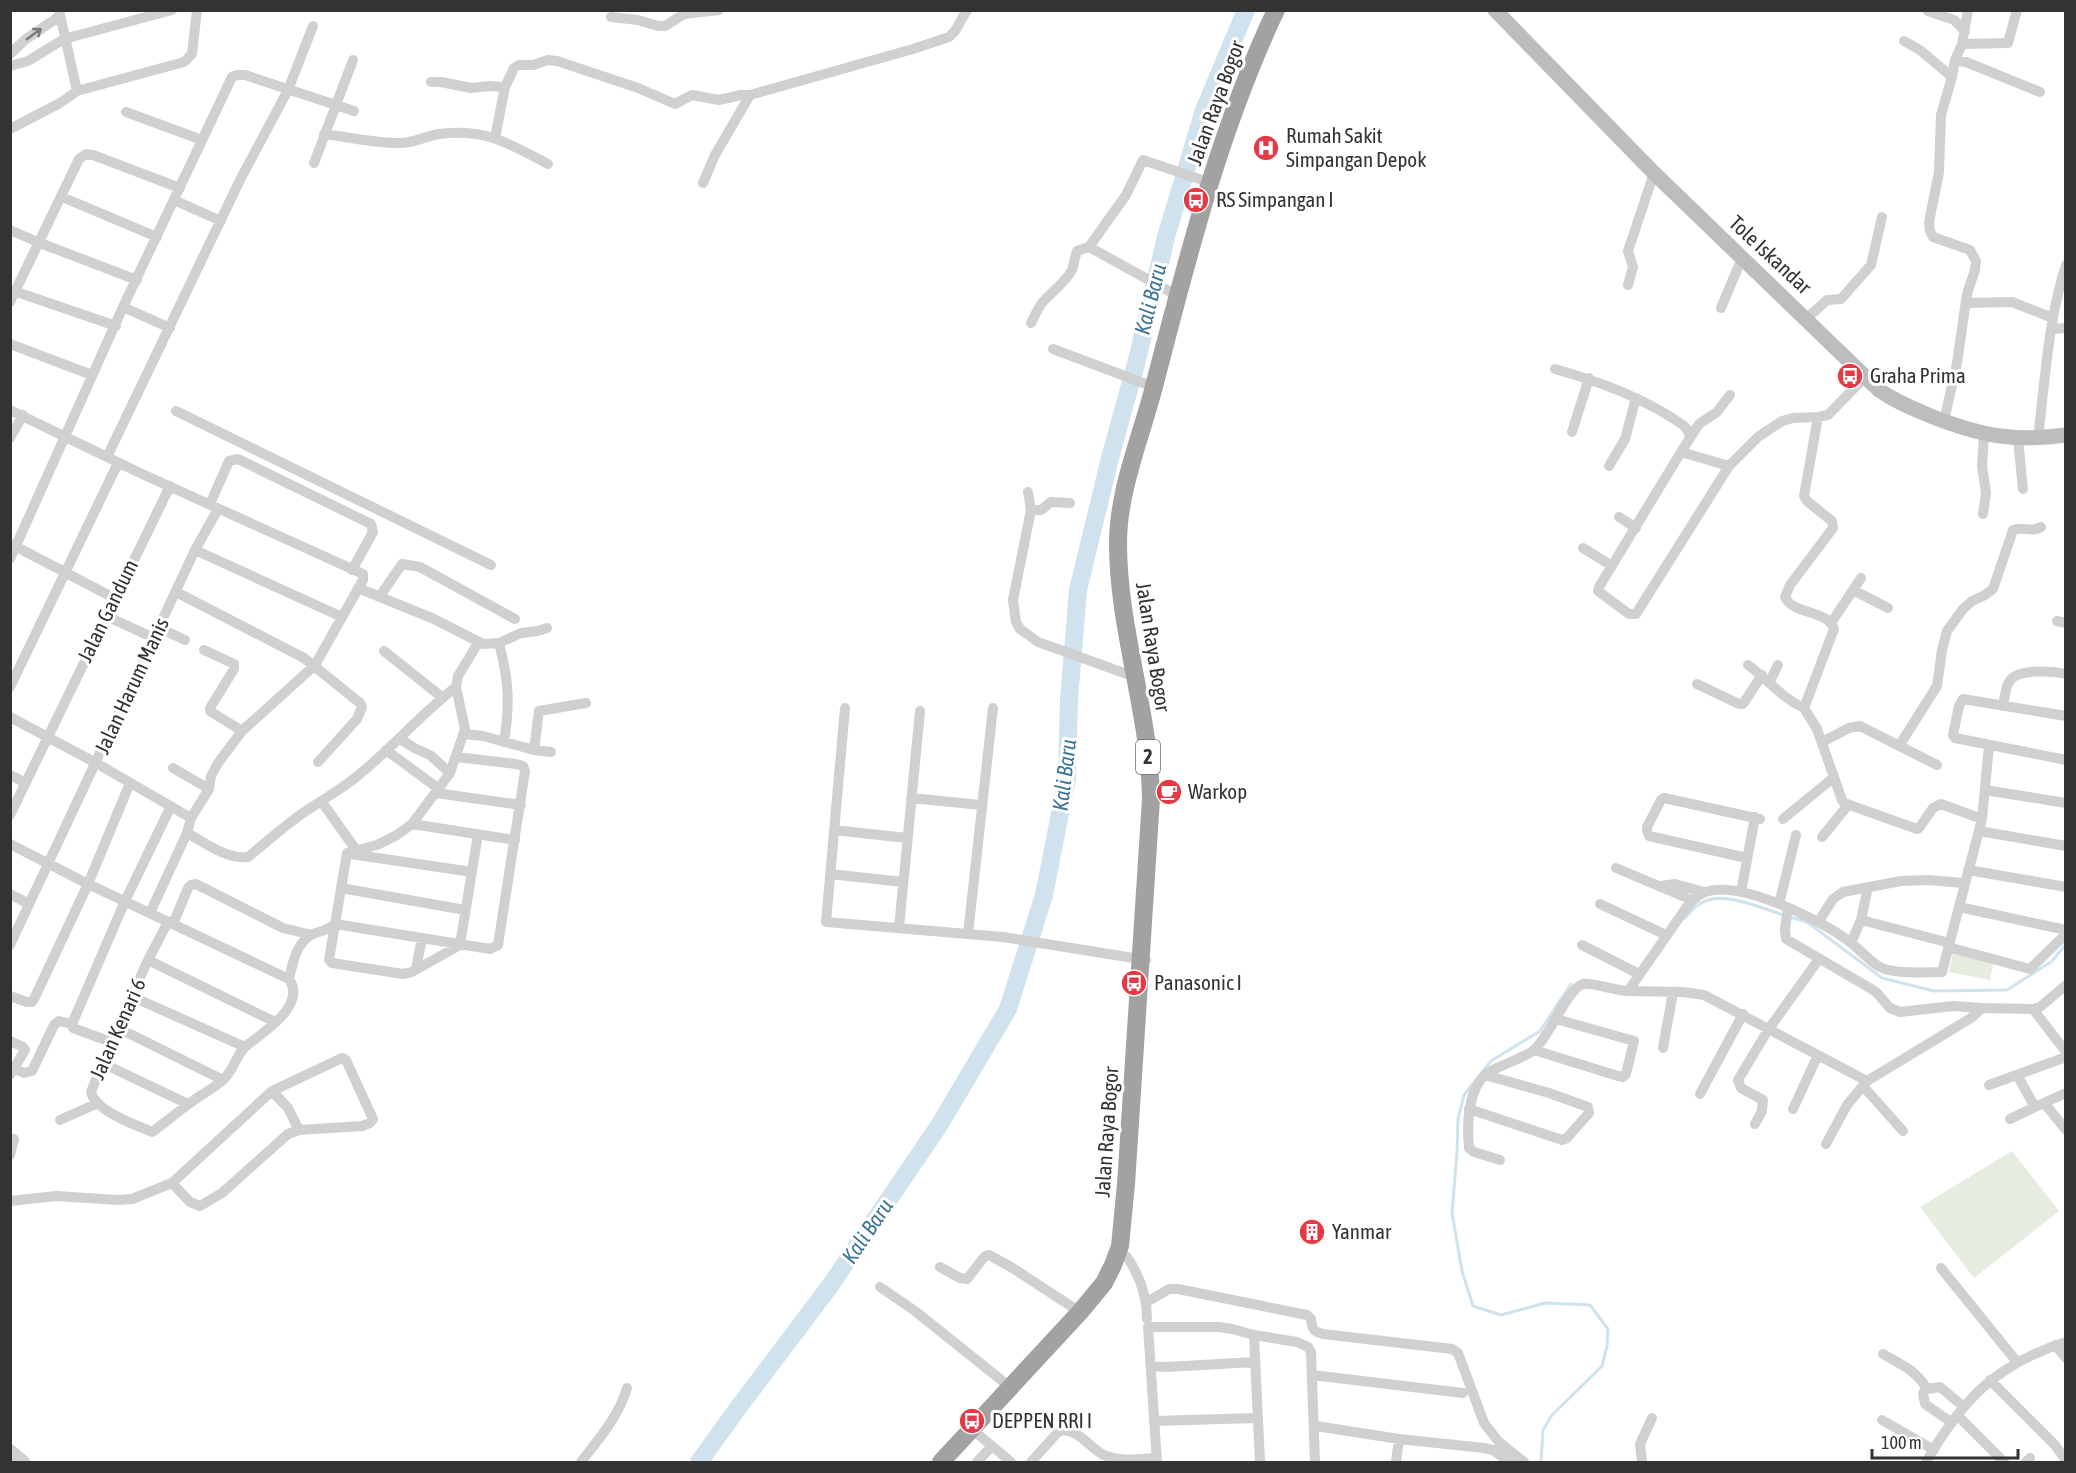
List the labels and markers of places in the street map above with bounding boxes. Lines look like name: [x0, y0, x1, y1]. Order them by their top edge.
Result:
place label: Rumah Sakit Simpangan Depok: [1286, 123, 1426, 171]
hospital icon: Rumah Sakit Simpangan Depok: [1251, 133, 1281, 163]
bus stop icon: RS Simpangan I: [1181, 185, 1211, 215]
place label: RS Simpangan I: [1216, 187, 1334, 211]
bus stop icon: Graha Prima: [1835, 361, 1865, 391]
place label: Graha Prima: [1870, 363, 1966, 387]
cafe icon: Warkop: [1154, 777, 1184, 807]
place label: Warkop: [1188, 779, 1247, 803]
bus stop icon: Panasonic I: [1119, 968, 1149, 998]
place label: Panasonic I: [1154, 970, 1242, 994]
building icon: Yanmar: [1297, 1217, 1327, 1247]
place label: Yanmar: [1332, 1219, 1392, 1243]
bus stop icon: DEPPEN RRI I: [957, 1406, 987, 1436]
place label: DEPPEN RRI I: [992, 1408, 1092, 1432]

